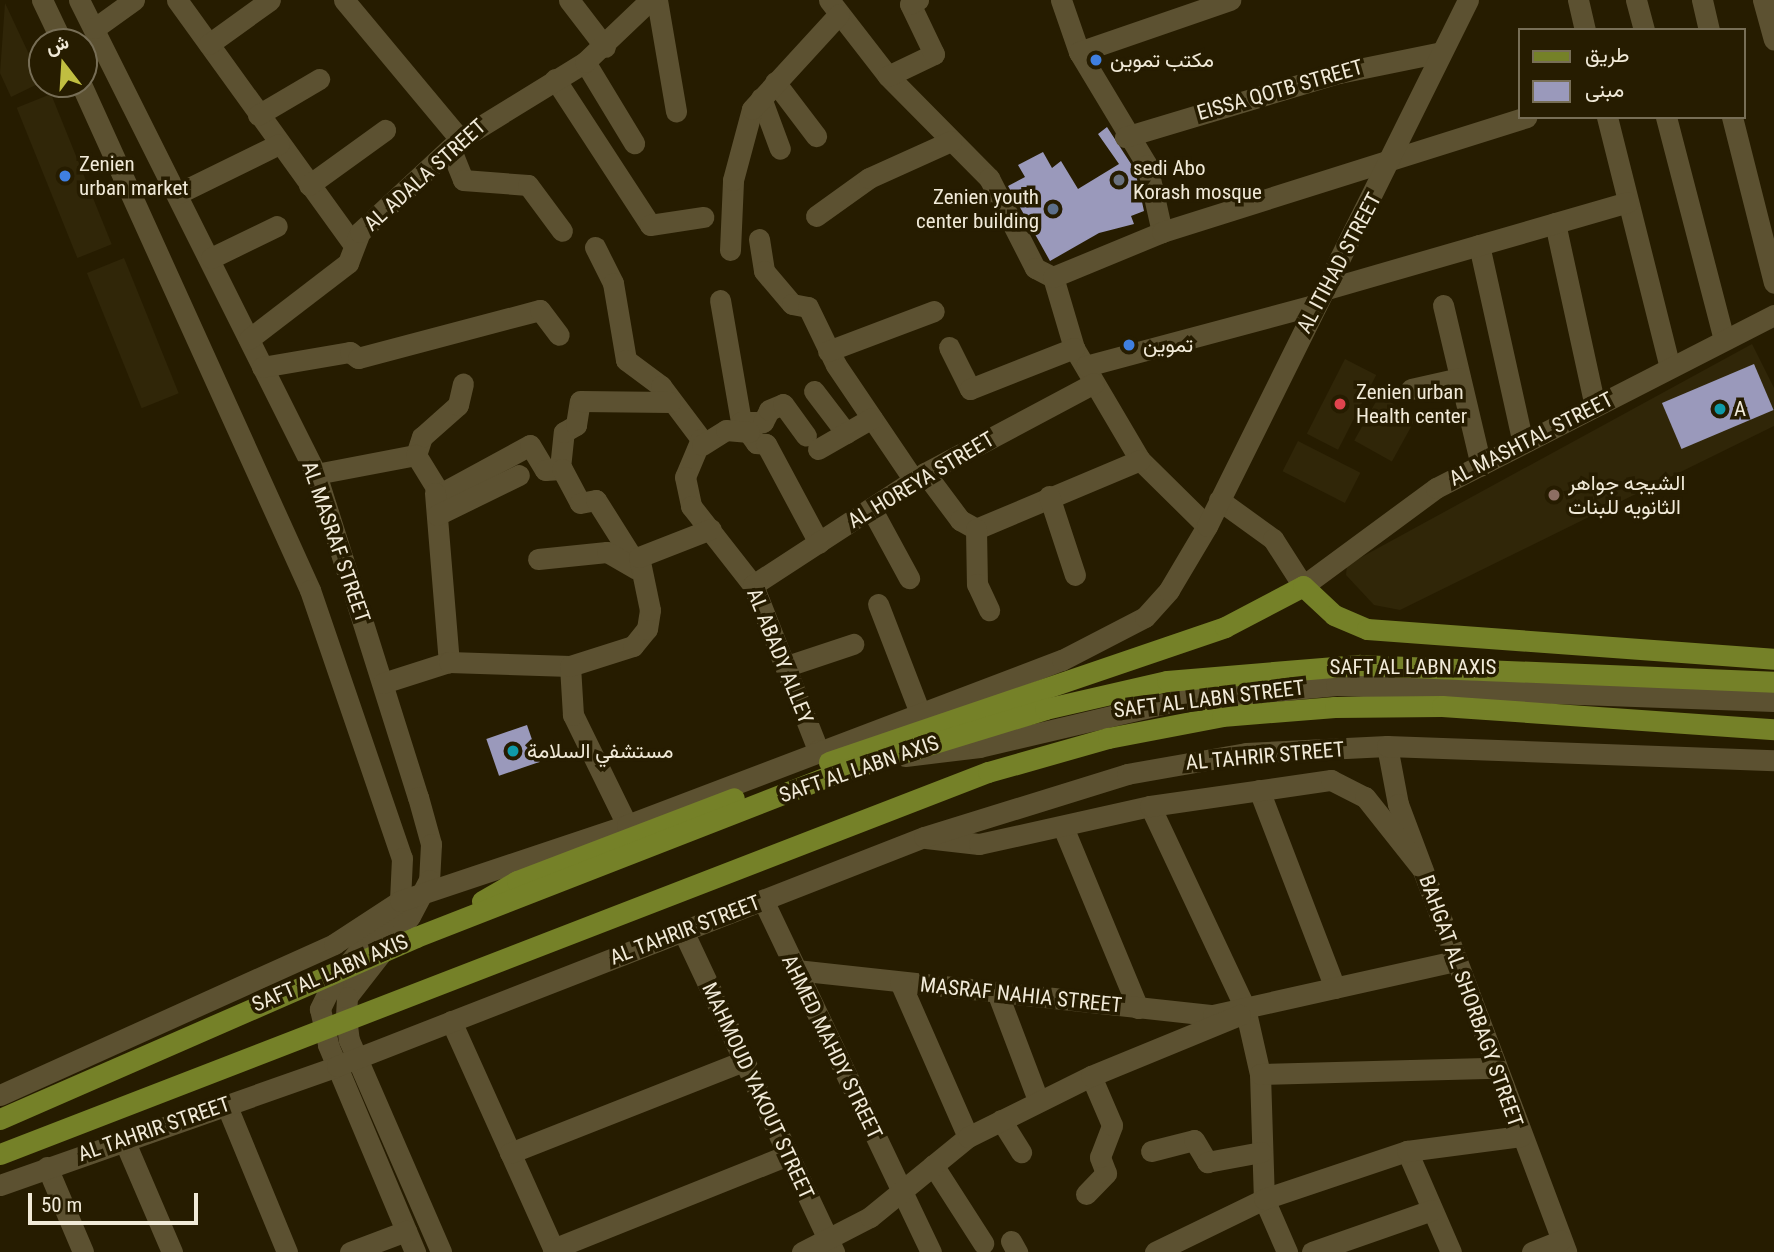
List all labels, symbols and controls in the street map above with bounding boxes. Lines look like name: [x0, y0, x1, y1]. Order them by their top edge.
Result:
north arrow: [28, 28, 98, 98]
legend: [1518, 28, 1746, 119]
text: ش: [43, 30, 72, 59]
text: طريق: [1585, 43, 1630, 67]
place label: مكتب تموين: [1110, 47, 1214, 73]
marker: مكتب تموين: [1088, 52, 1104, 68]
street label: EISSA QOTB STREET: [1194, 54, 1366, 126]
text: مبنى: [1585, 78, 1624, 102]
street label: AL ADALA STREET: [359, 114, 491, 236]
place label: Zenien urban market: [79, 151, 189, 201]
place label: sedi Abo Korash mosque: [1133, 155, 1262, 205]
marker: Zenien urban market: [57, 168, 73, 184]
marker: sedi Abo Korash mosque: [1111, 172, 1127, 188]
place label: Zenien youth center building: [916, 184, 1039, 234]
street label: AL ITIHAD STREET: [1291, 189, 1387, 337]
marker: Zenien youth center building: [1045, 201, 1061, 217]
place label: تموين: [1143, 332, 1193, 358]
marker: تموين: [1121, 337, 1137, 353]
place label: Zenien urban Health center: [1356, 379, 1467, 429]
street label: AL MASHTAL STREET: [1445, 387, 1617, 491]
marker: Zenien urban Health center: [1330, 394, 1350, 414]
place label: A: [1734, 396, 1746, 422]
marker: A: [1712, 401, 1728, 417]
street label: AL HOREYA STREET: [843, 426, 999, 534]
street label: AL MASRAF STREET: [297, 458, 375, 626]
place label: الشيجه جواهر الثانويه للبنات: [1568, 470, 1685, 520]
marker: الشيجه جواهر الثانويه للبنات: [1546, 487, 1562, 503]
street label: AL ABADY ALLEY: [741, 585, 819, 727]
street label: SAFT AL LABN AXIS: [1329, 654, 1497, 680]
street label: SAFT AL LABN STREET: [1112, 675, 1306, 723]
street label: SAFT AL LABN AXIS: [776, 730, 942, 808]
street label: AL TAHRIR STREET: [1184, 736, 1346, 776]
place label: مستشفي السلامة: [527, 738, 673, 764]
marker: مستشفي السلامة: [505, 743, 521, 759]
street label: BAHGAT AL SHORBAGY STREET: [1414, 871, 1528, 1131]
street label: AL TAHRIR STREET: [606, 890, 764, 970]
street label: SAFT AL LABN AXIS: [248, 929, 412, 1017]
street label: AHMED MAHDY STREET: [776, 951, 888, 1143]
street label: MASRAF NAHIA STREET: [919, 972, 1123, 1018]
street label: MAHMOUD YAKOUT STREET: [697, 978, 819, 1204]
street label: AL TAHRIR STREET: [74, 1091, 234, 1167]
scale bar: [32, 1178, 201, 1222]
text: 50 m: [41, 1193, 82, 1217]

